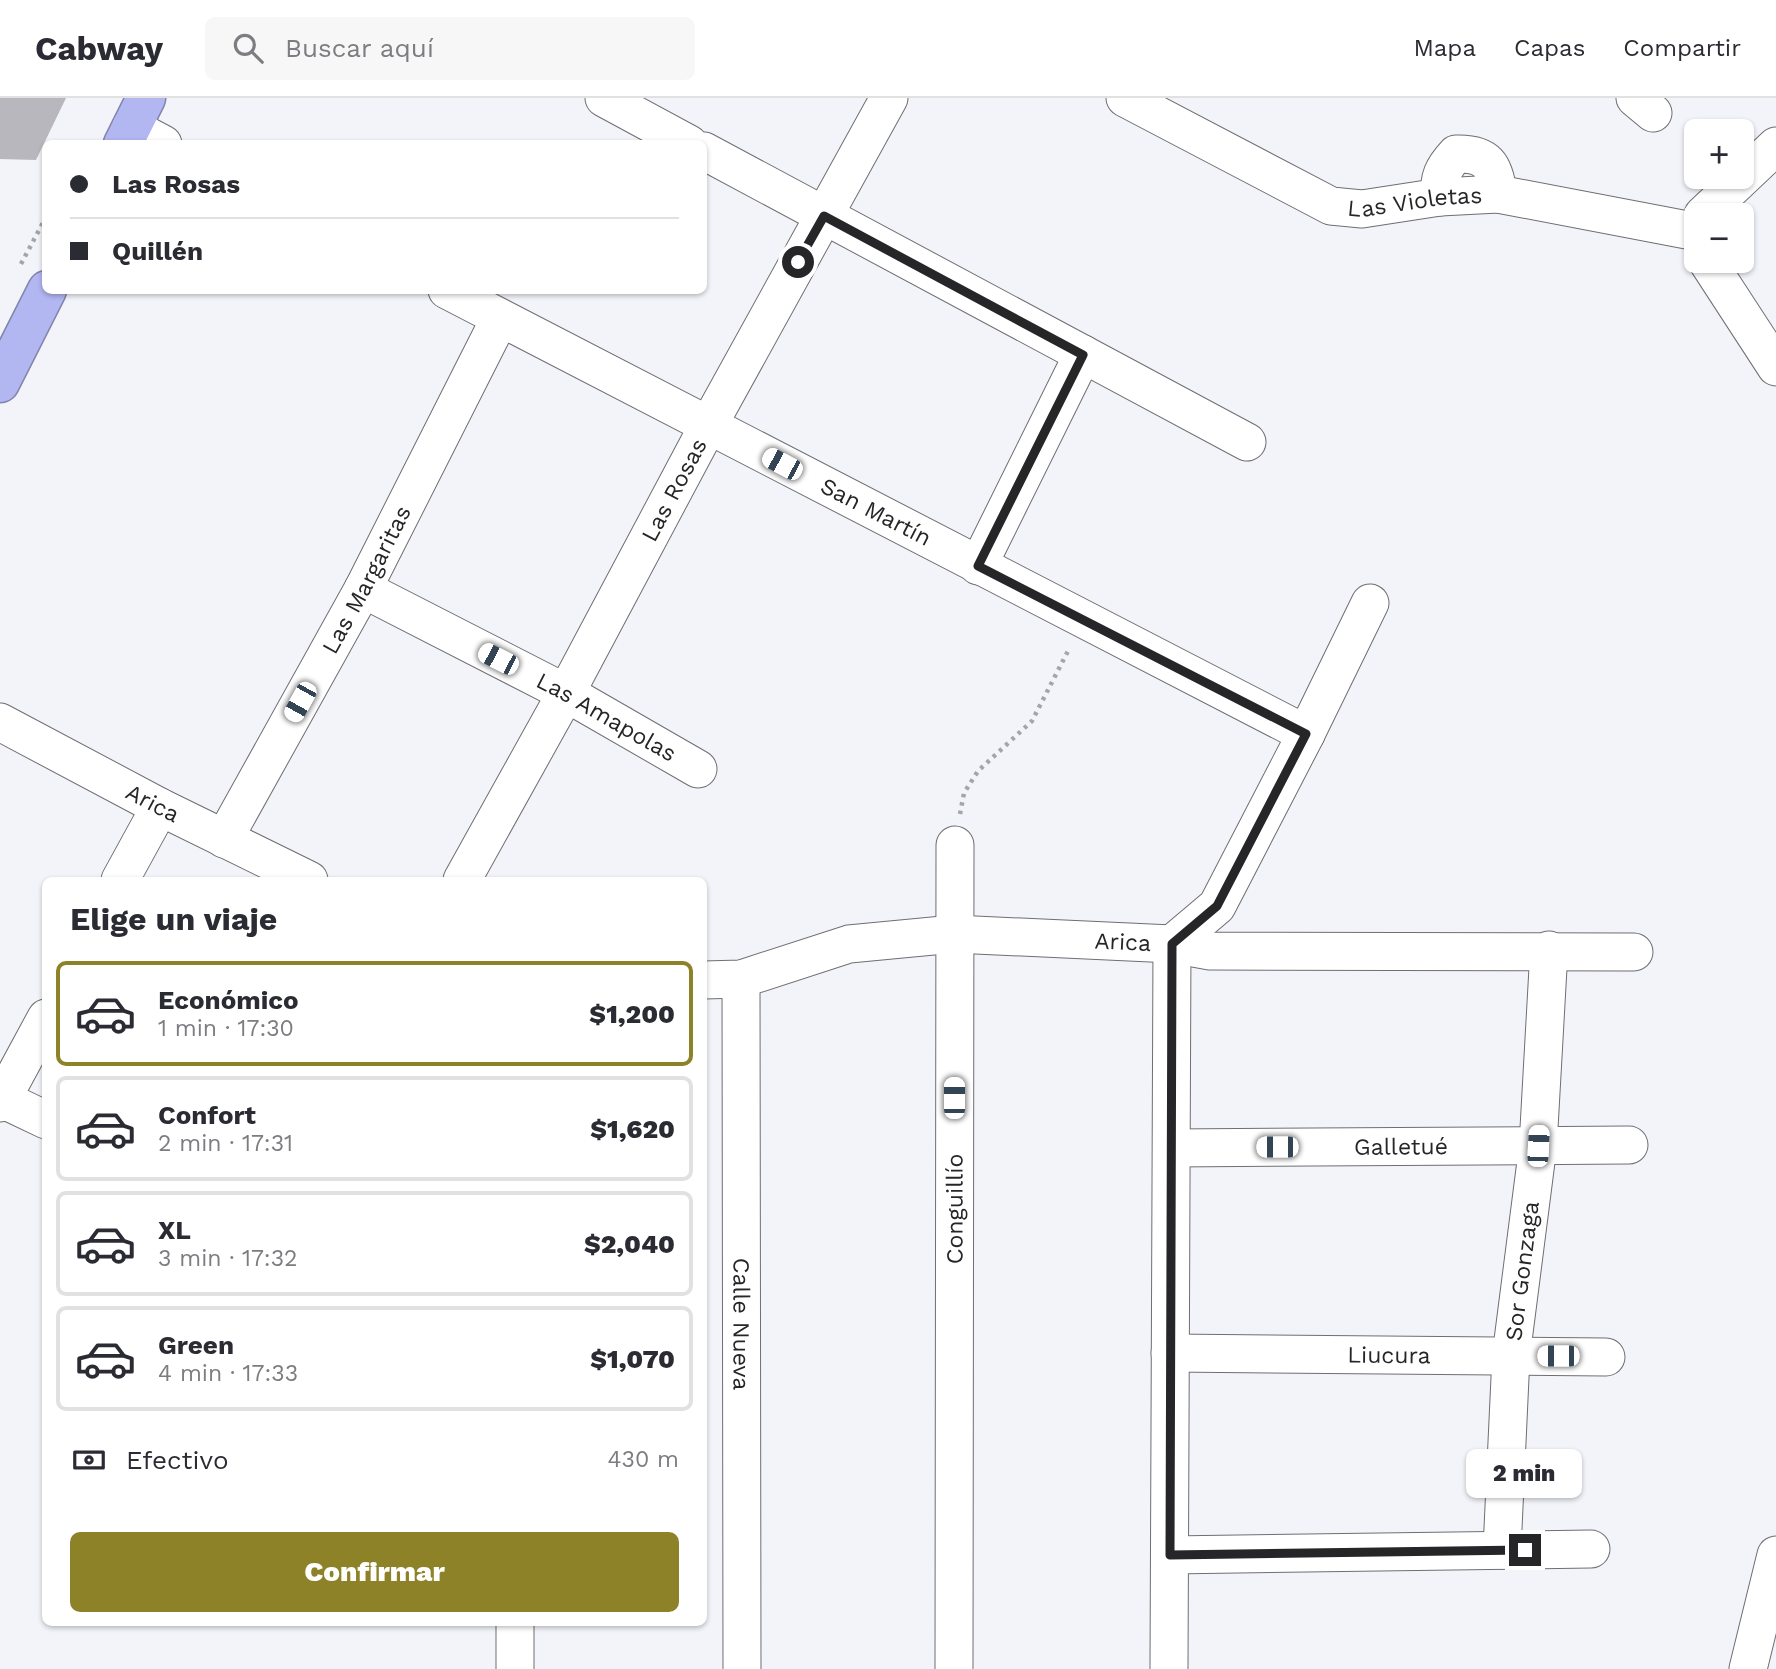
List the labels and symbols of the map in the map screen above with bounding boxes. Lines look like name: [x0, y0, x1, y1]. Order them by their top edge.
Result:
street label: Las Violetas: [1346, 181, 1483, 222]
route start: [782, 246, 814, 278]
street label: Las Rosas: [636, 434, 712, 546]
car: [759, 445, 806, 483]
street label: San Martín: [816, 472, 936, 552]
street label: Las Margaritas: [316, 501, 416, 658]
car: [475, 640, 522, 678]
street label: Las Amapolas: [532, 667, 681, 767]
car: [281, 679, 320, 725]
street label: Arica: [121, 778, 184, 828]
street label: Arica: [1094, 927, 1152, 957]
car: [944, 1077, 965, 1119]
car: [1527, 1124, 1550, 1168]
street label: Galletué: [1354, 1133, 1448, 1160]
car: [1257, 1137, 1299, 1158]
street label: Conguillío: [941, 1154, 968, 1264]
street label: Sor Gonzaga: [1500, 1199, 1544, 1342]
street label: Calle Nueva: [728, 1258, 755, 1390]
street label: Liucura: [1347, 1341, 1431, 1369]
car: [1538, 1346, 1580, 1367]
callout: 2 min: [1467, 1448, 1583, 1498]
route end: [1509, 1534, 1541, 1566]

